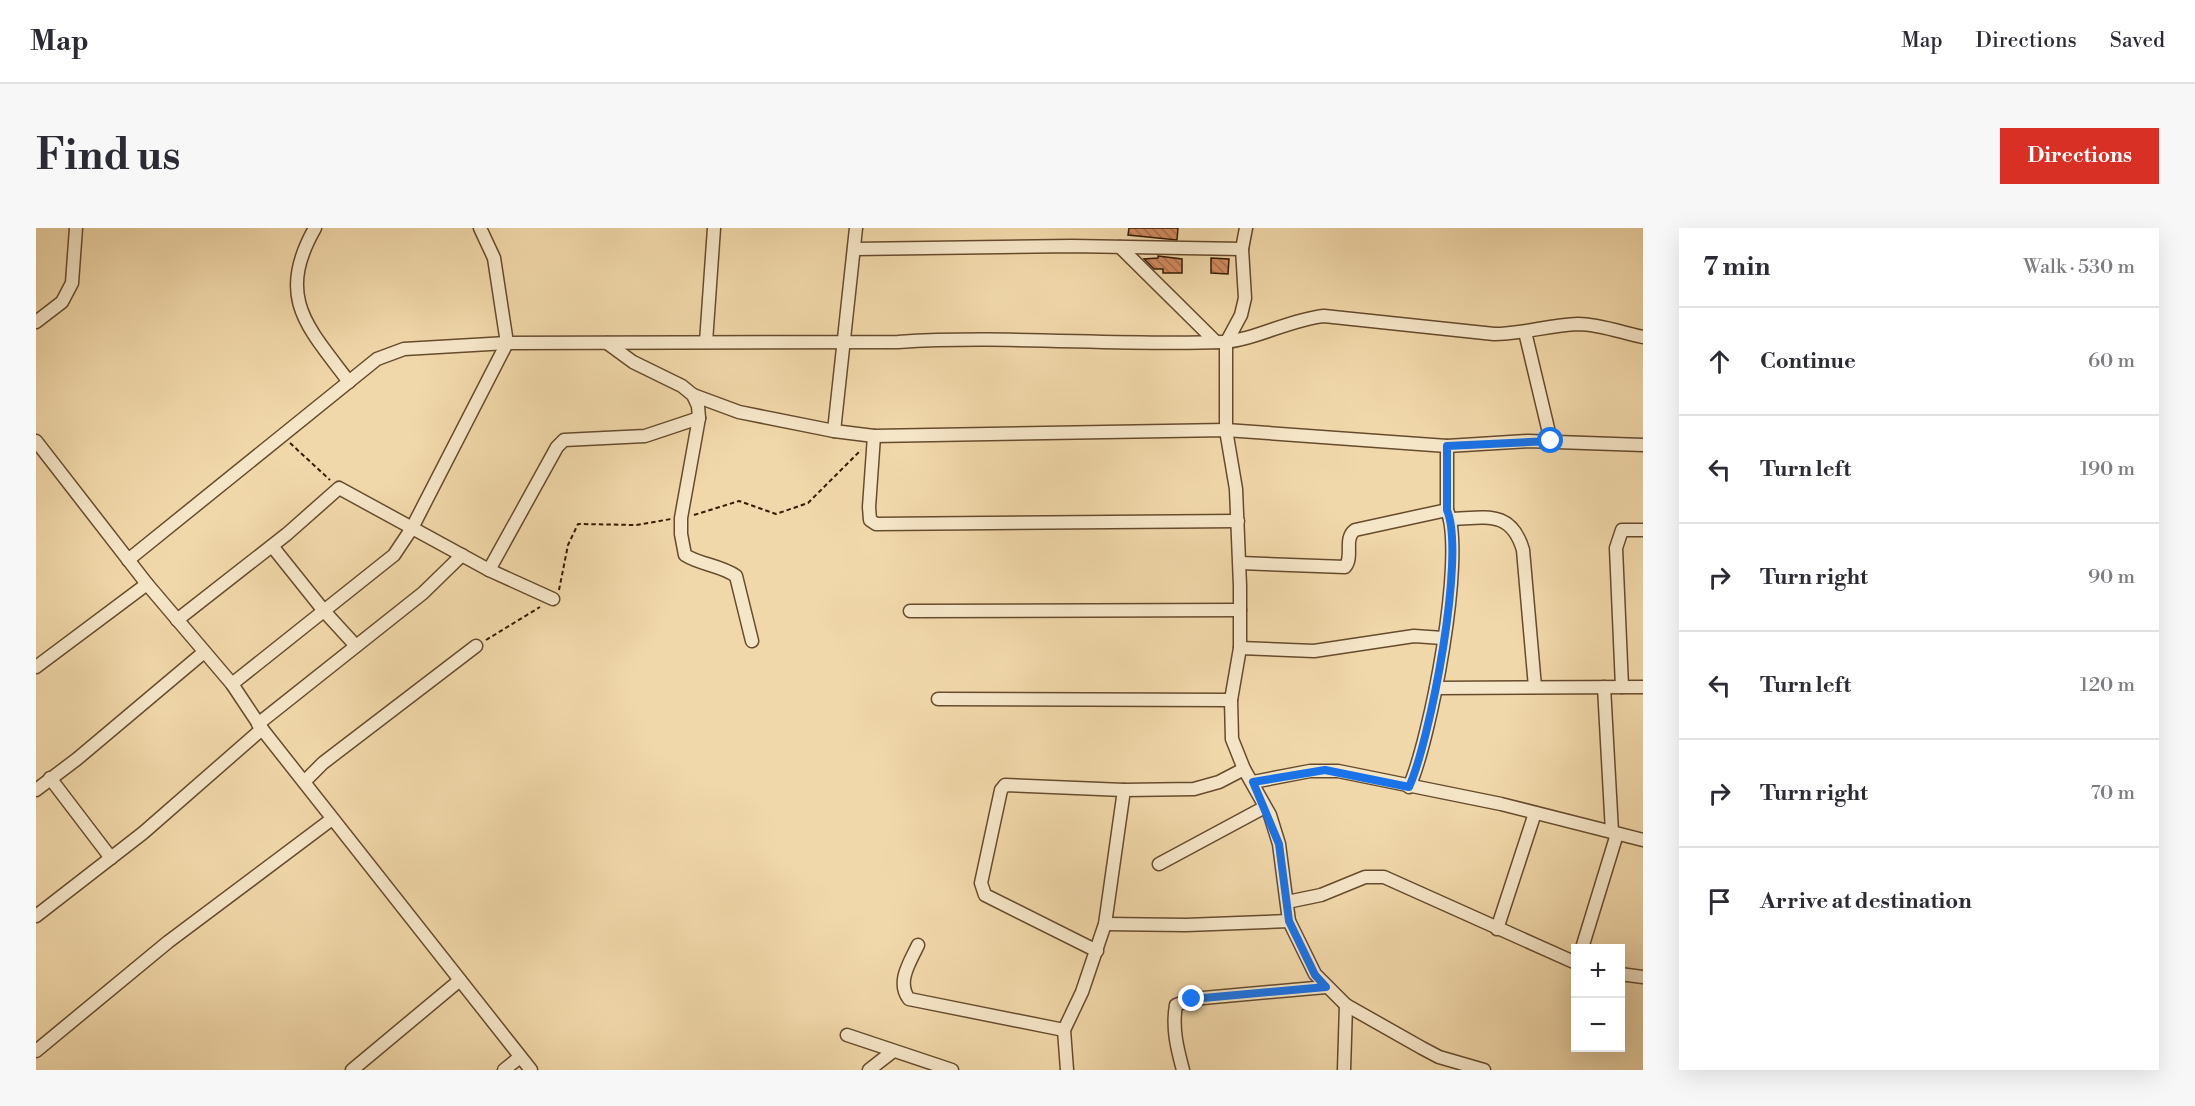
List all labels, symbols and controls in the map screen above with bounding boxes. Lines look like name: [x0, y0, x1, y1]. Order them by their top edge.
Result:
text: Map: [30, 24, 89, 59]
text: Map: [1901, 28, 1943, 54]
text: Directions: [1976, 28, 2077, 54]
text: Saved: [2110, 28, 2165, 54]
button: Directions: [2000, 128, 2159, 184]
text: Find us: [36, 130, 180, 183]
text: 7 min: [1703, 251, 1770, 283]
text: Walk · 530 m: [2023, 255, 2135, 280]
icon: ahead: [1703, 345, 1736, 378]
text: Continue: [1760, 348, 1856, 375]
text: 60 m: [2088, 349, 2135, 374]
route start: [1537, 427, 1563, 453]
icon: left: [1703, 453, 1736, 486]
text: Turn left: [1760, 456, 1851, 483]
text: 190 m: [2080, 457, 2135, 482]
icon: right: [1703, 561, 1736, 594]
text: Turn right: [1760, 564, 1868, 591]
text: 90 m: [2088, 565, 2135, 590]
icon: left: [1703, 669, 1736, 702]
text: Turn left: [1760, 672, 1851, 699]
text: 120 m: [2080, 673, 2135, 698]
icon: right: [1703, 777, 1736, 810]
text: Turn right: [1760, 780, 1868, 807]
text: 70 m: [2091, 781, 2135, 806]
icon: arrive: [1703, 885, 1736, 918]
text: Arrive at destination: [1760, 888, 1972, 915]
map controls: [1571, 944, 1625, 1052]
button: +: [1571, 944, 1625, 998]
route end: [1178, 985, 1204, 1011]
button: −: [1571, 998, 1625, 1052]

